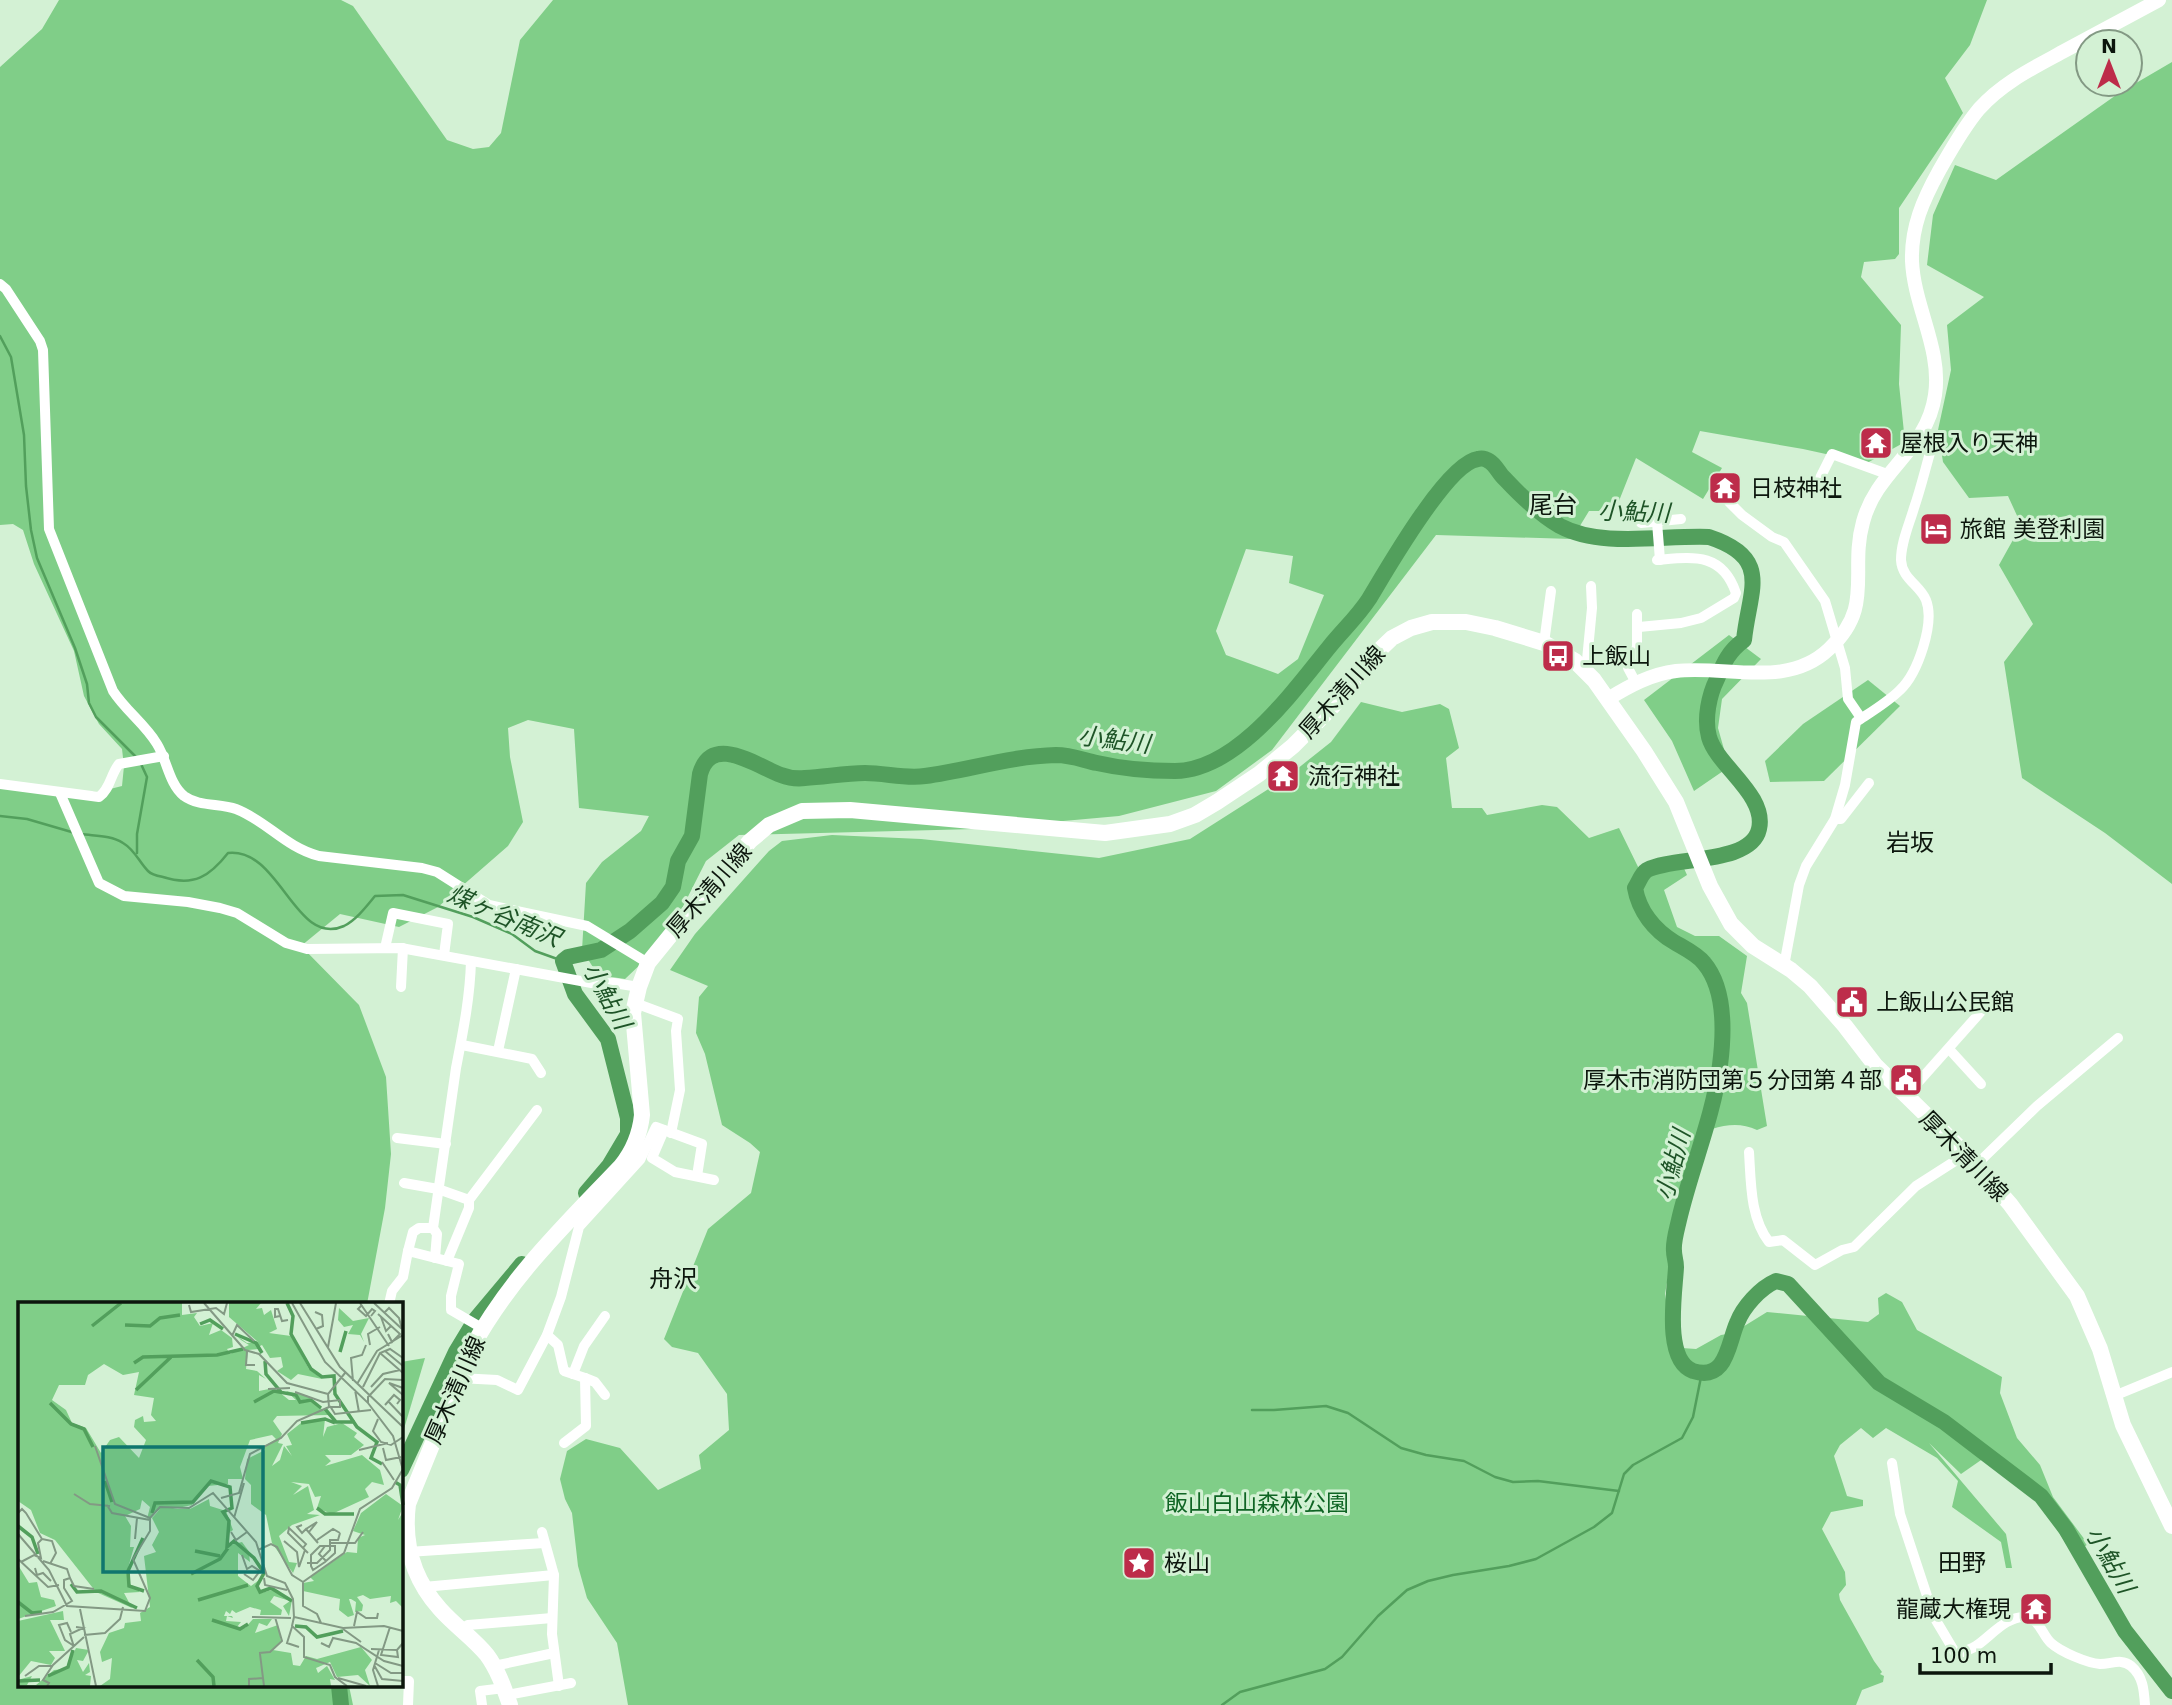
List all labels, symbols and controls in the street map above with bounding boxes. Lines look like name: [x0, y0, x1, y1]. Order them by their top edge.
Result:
north arrow: [2074, 28, 2144, 98]
text: N: [2101, 35, 2117, 57]
temple icon: 屋根入り天神: [1857, 424, 1895, 462]
place label: 屋根入り天神: [1900, 430, 2038, 456]
temple icon: 日枝神社: [1706, 469, 1744, 507]
place label: 日枝神社: [1750, 475, 1842, 501]
district label: 尾台: [1529, 491, 1577, 519]
water label: 小鮎川: [1598, 497, 1673, 527]
hotel icon: 旅館 美登利園: [1917, 510, 1955, 548]
place label: 旅館 美登利園: [1960, 516, 2105, 542]
bus stop icon: 上飯山: [1539, 637, 1577, 675]
street label: 厚木清川線: [1294, 641, 1390, 743]
place label: 上飯山: [1582, 643, 1651, 669]
water label: 小鮎川: [1077, 722, 1154, 759]
temple icon: 流行神社: [1264, 757, 1302, 795]
place label: 流行神社: [1308, 763, 1400, 789]
district label: 岩坂: [1886, 829, 1934, 857]
street label: 厚木清川線: [661, 838, 757, 942]
water label: 煤ヶ谷南沢: [443, 880, 567, 954]
water label: 小鮎川: [577, 958, 638, 1037]
public building icon: 上飯山公民館: [1833, 983, 1871, 1021]
place label: 上飯山公民館: [1876, 989, 2014, 1015]
public building icon: 厚木市消防団第５分団第４部: [1887, 1061, 1925, 1099]
place label: 厚木市消防団第５分団第４部: [1583, 1067, 1882, 1093]
street label: 厚木清川線: [1915, 1106, 2013, 1206]
water label: 小鮎川: [1650, 1124, 1697, 1203]
district label: 舟沢: [649, 1265, 697, 1293]
inset map: [18, 1302, 402, 1688]
street label: 厚木清川線: [420, 1332, 490, 1448]
park label: 飯山白山森林公園: [1165, 1490, 1349, 1516]
water label: 小鮎川: [2080, 1522, 2142, 1601]
place icon: 桜山: [1120, 1544, 1158, 1582]
district label: 田野: [1938, 1549, 1986, 1577]
place label: 桜山: [1164, 1550, 1210, 1576]
temple icon: 龍蔵大権現: [2017, 1590, 2055, 1628]
place label: 龍蔵大権現: [1896, 1596, 2011, 1622]
scale bar: [1920, 1632, 2051, 1676]
text: 100 m: [1930, 1644, 1997, 1668]

